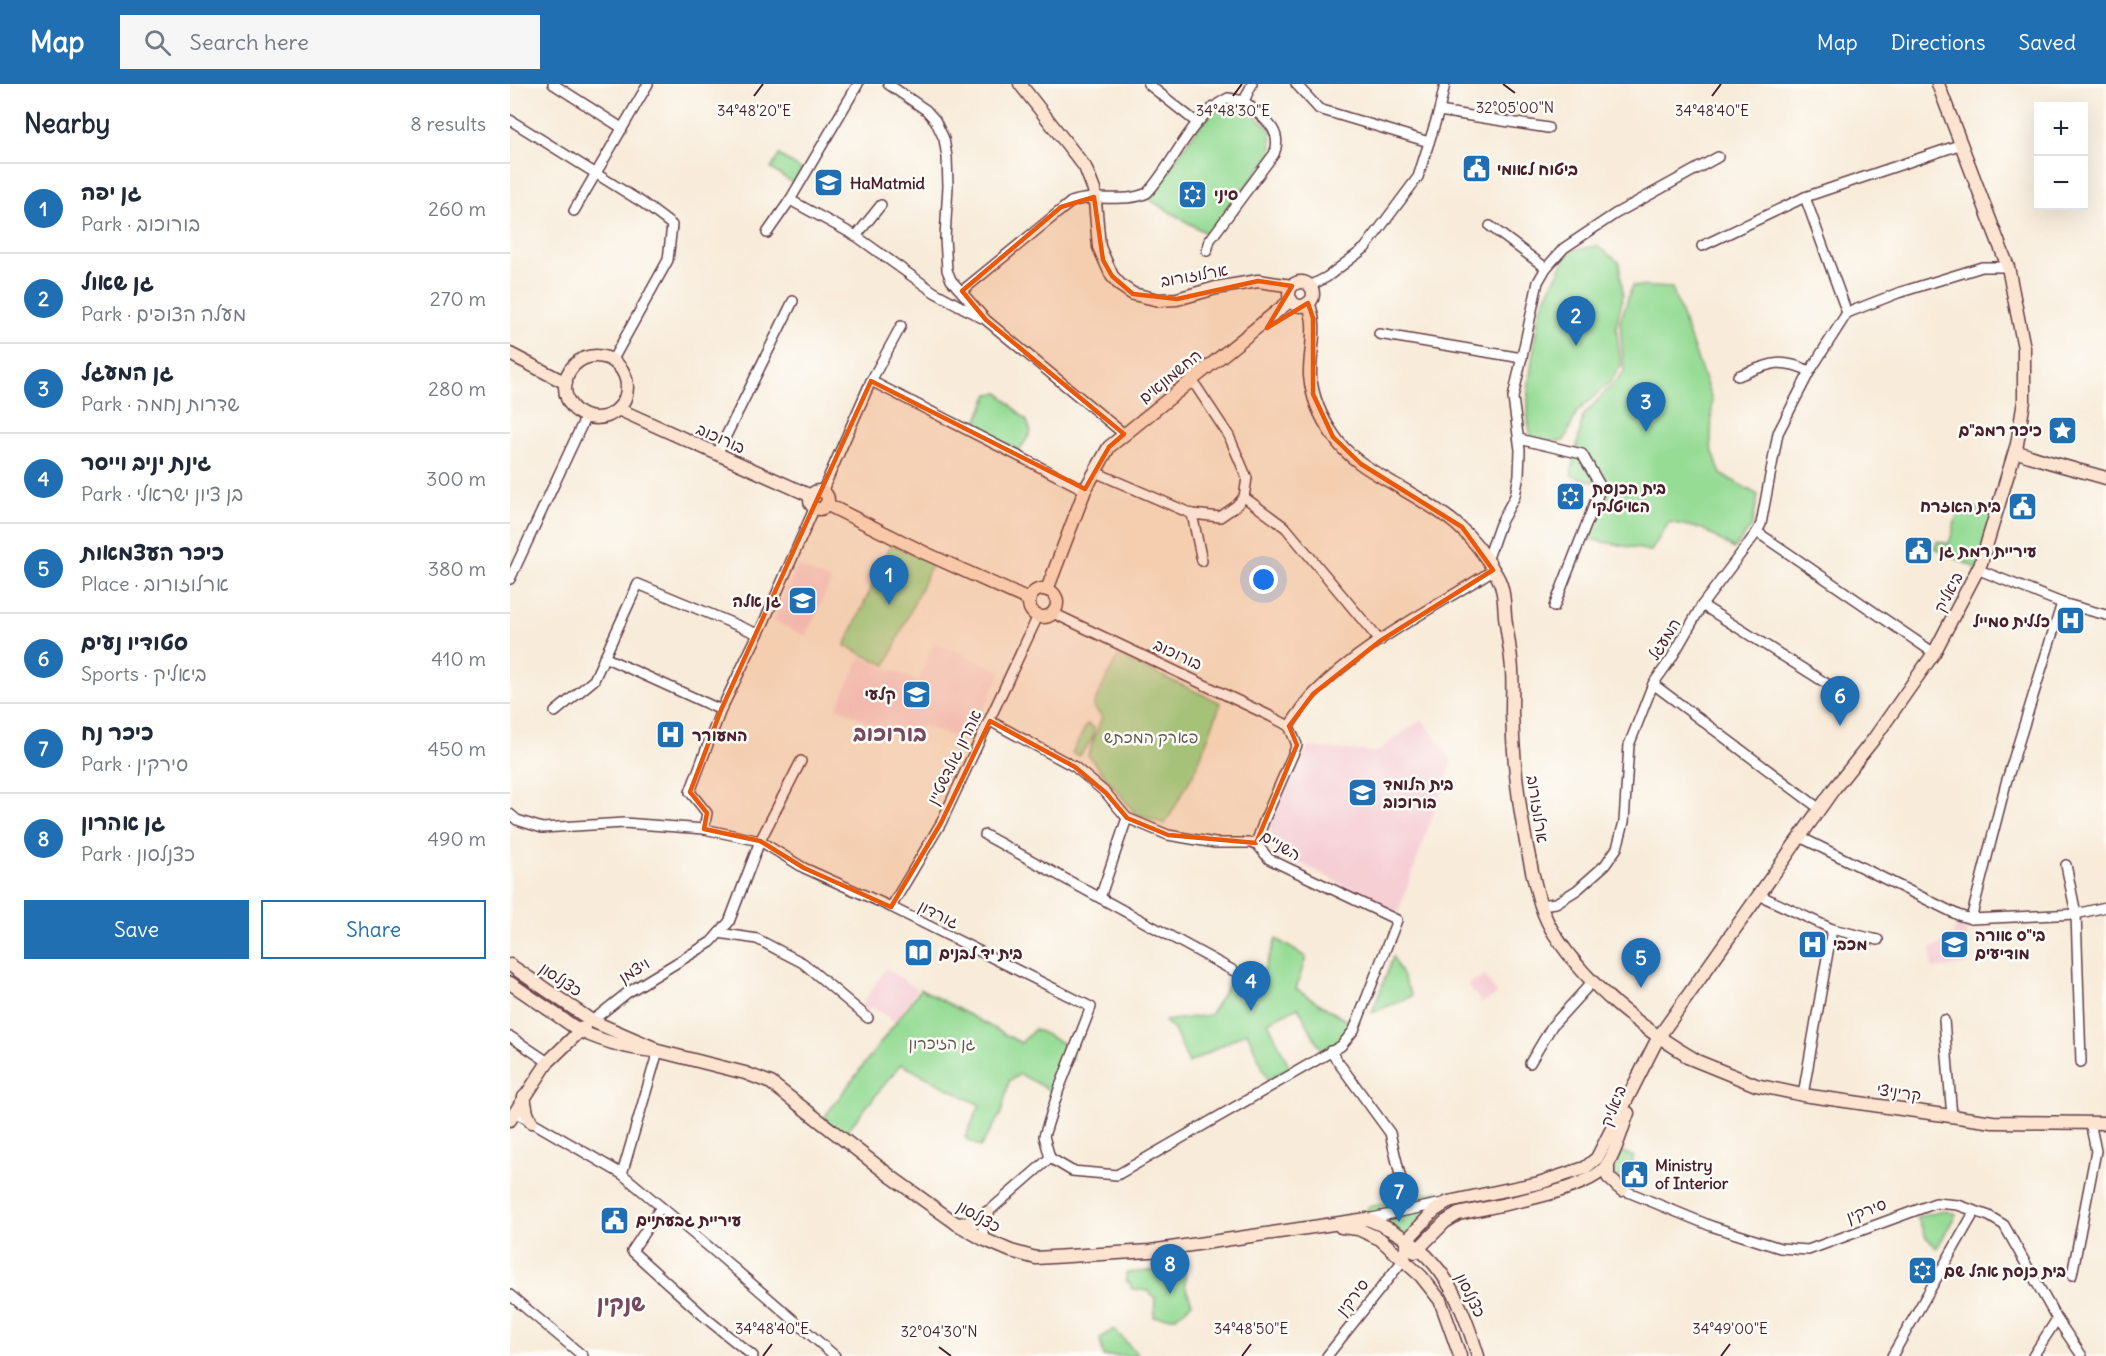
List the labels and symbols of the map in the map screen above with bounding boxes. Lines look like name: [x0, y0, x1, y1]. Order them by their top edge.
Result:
text: 32°05'00"N: [1476, 98, 1554, 117]
text: 34°48'20"E: [717, 101, 791, 120]
text: 34°48'30"E: [1196, 101, 1270, 120]
text: 34°48'40"E: [1675, 101, 1749, 120]
public building icon: ביטוח לאומי: [1460, 153, 1492, 185]
place label: ביטוח לאומי: [1497, 159, 1578, 179]
school or university icon: HaMatmid: [813, 167, 845, 199]
place label: HaMatmid: [850, 173, 926, 193]
synagogue icon: סיני: [1177, 178, 1209, 210]
place label: סיני: [1214, 184, 1238, 204]
street label: ארלוזורוב: [1159, 259, 1229, 291]
pin: 2: [1556, 296, 1596, 346]
street label: החשמונאים: [1135, 345, 1205, 407]
pin: 3: [1626, 382, 1666, 432]
place icon: כיכר רמב"ם: [2047, 414, 2079, 446]
street label: בורוכוב: [693, 418, 749, 458]
place label: כיכר רמב"ם: [1958, 420, 2042, 440]
place label: בית הכנסת האיטלקי: [1592, 478, 1666, 517]
synagogue icon: בית הכנסת האיטלקי: [1555, 481, 1587, 513]
public building icon: בית האזרח: [2006, 490, 2038, 522]
place label: בית האזרח: [1920, 496, 2001, 516]
public building icon: עיריית רמת גן: [1902, 535, 1934, 567]
place label: עיריית רמת גן: [1939, 541, 2037, 561]
pin: 1: [870, 556, 908, 605]
your location: [1249, 565, 1278, 594]
street label: ביאליק: [1929, 568, 1968, 616]
school or university icon: גן אלה: [786, 585, 818, 617]
place label: גן אלה: [732, 591, 782, 611]
hospital icon: כללית סמייל: [2055, 605, 2087, 637]
place label: כללית סמייל: [1973, 611, 2050, 631]
street label: המעגל: [1643, 614, 1685, 664]
street label: בורוכוב: [1151, 634, 1205, 674]
pin: 6: [1820, 676, 1860, 726]
school or university icon: קלעי: [901, 678, 933, 710]
place label: קלעי: [864, 684, 896, 705]
street label: אהרון גולדשטיין: [922, 706, 987, 808]
hospital icon: המעורר: [655, 719, 687, 751]
district label: בורוכוב: [853, 719, 927, 747]
place label: המעורר: [692, 725, 747, 745]
park label: פארק המכתש: [1104, 727, 1198, 747]
place label: בית הלומד בורוכוב: [1383, 774, 1454, 812]
street label: ארלוזורוב: [1523, 774, 1553, 844]
school or university icon: בית הלומד בורוכוב: [1346, 777, 1378, 809]
street label: השניים: [1257, 825, 1305, 865]
street label: גורדון: [915, 895, 963, 933]
place label: בי"ס אורה מודיעים: [1975, 925, 2046, 963]
hospital icon: מכבי: [1796, 928, 1828, 960]
school or university icon: בי"ס אורה מודיעים: [1938, 928, 1970, 960]
place label: מכבי: [1833, 934, 1867, 954]
library icon: בית יד לבנים: [902, 937, 934, 969]
pin: 5: [1622, 938, 1660, 988]
place label: בית יד לבנים: [939, 943, 1023, 963]
street label: ויצמן: [615, 953, 654, 988]
street label: כצנלסון: [536, 958, 586, 1001]
pin: 4: [1232, 962, 1270, 1011]
park label: גן הזיכרון: [909, 1033, 976, 1054]
street label: קריניצי: [1875, 1079, 1923, 1105]
street label: ביאליק: [1596, 1082, 1631, 1130]
place label: Ministry of Interior: [1655, 1155, 1729, 1193]
public building icon: Ministry of Interior: [1618, 1158, 1650, 1190]
pin: 7: [1380, 1172, 1418, 1222]
street label: סירקין: [1843, 1193, 1889, 1227]
street label: כצנלסון: [954, 1196, 1005, 1237]
public building icon: עיריית גבעתיים: [599, 1204, 631, 1236]
place label: עיריית גבעתיים: [636, 1210, 741, 1230]
pin: 8: [1150, 1244, 1190, 1294]
synagogue icon: בית כנסת אהל שם: [1907, 1255, 1939, 1287]
place label: בית כנסת אהל שם: [1944, 1261, 2066, 1281]
street label: כצנלסון: [1452, 1269, 1490, 1321]
street label: סירקין: [1331, 1274, 1373, 1320]
district label: שנקין: [597, 1289, 645, 1317]
text: 34°48'40"E: [735, 1319, 809, 1338]
text: 34°48'50"E: [1214, 1319, 1288, 1338]
text: 34°49'00"E: [1692, 1319, 1768, 1338]
text: 32°04'30"N: [900, 1322, 978, 1341]

